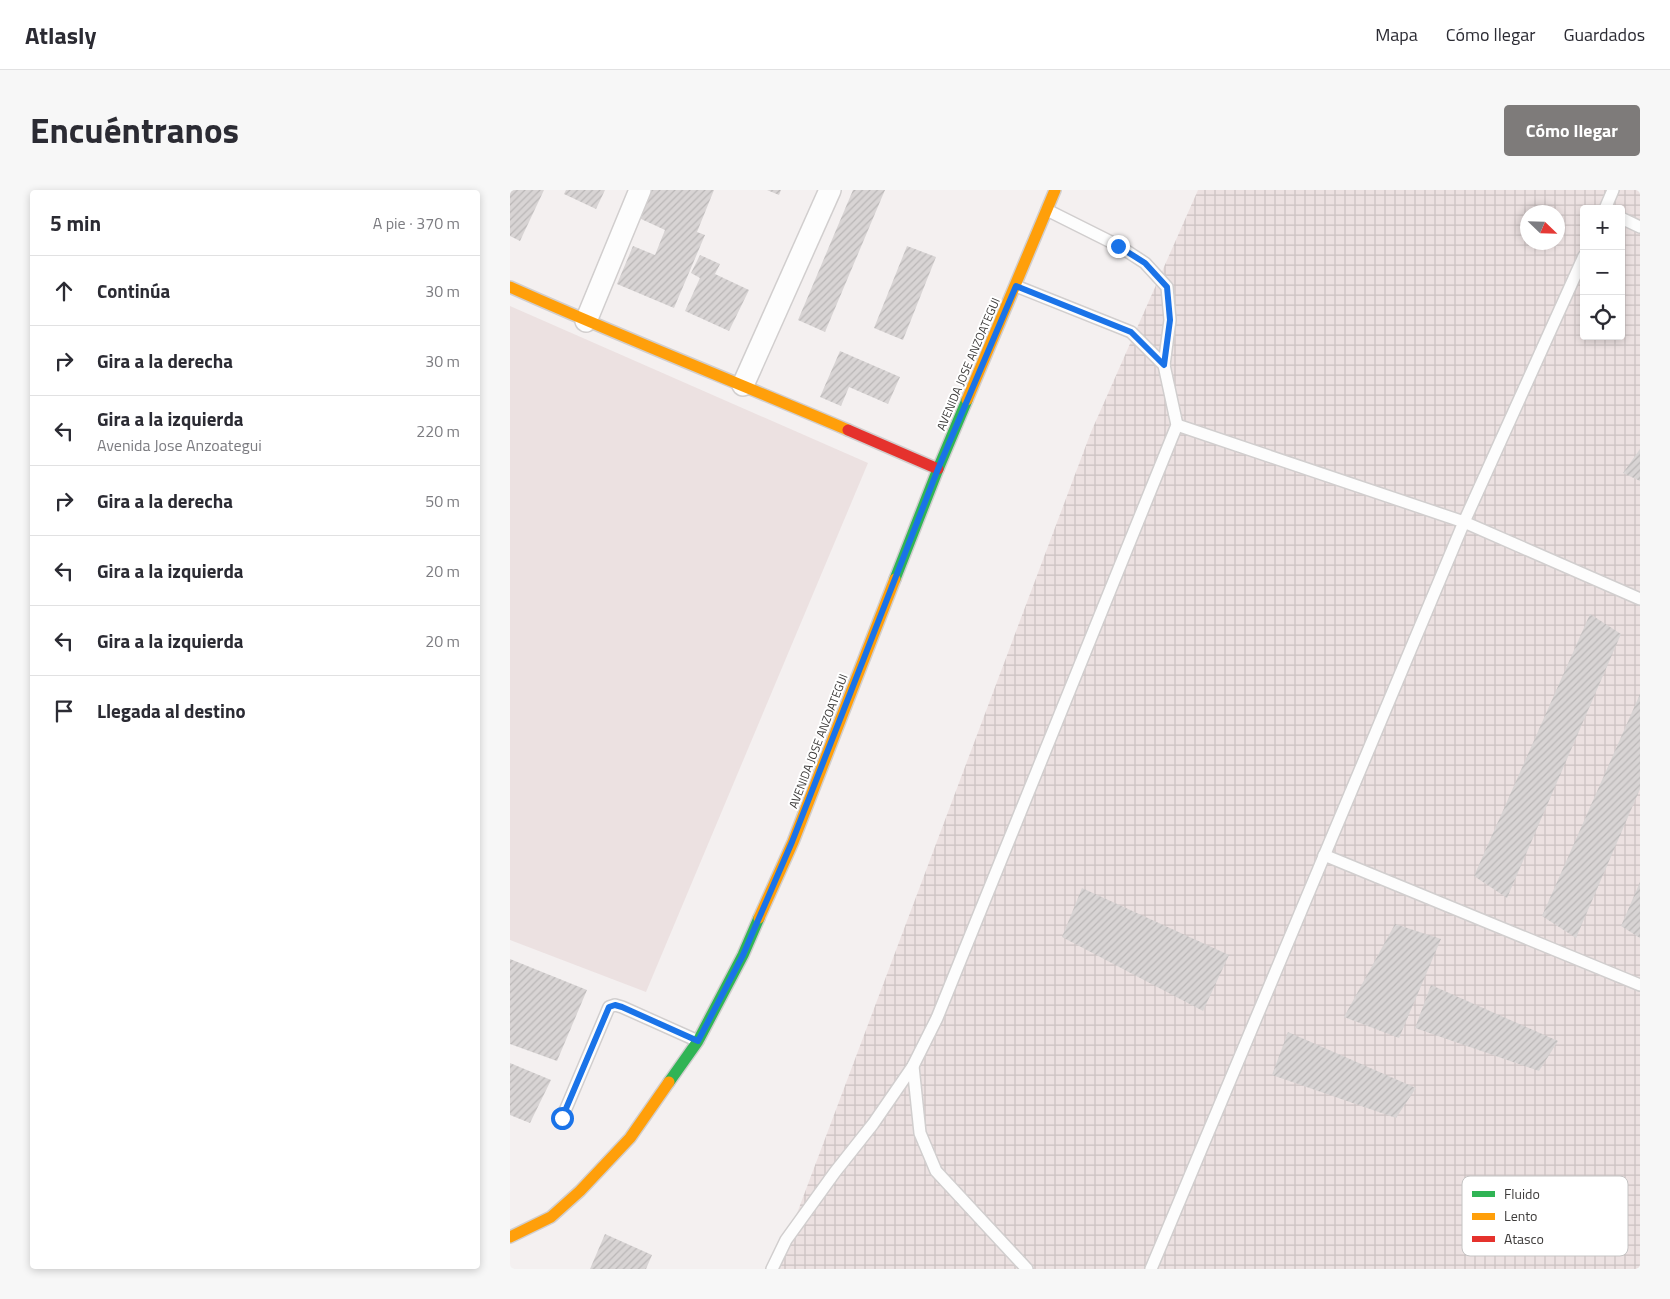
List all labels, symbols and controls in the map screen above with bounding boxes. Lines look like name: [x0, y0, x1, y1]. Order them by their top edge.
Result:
text: Atlasly: [25, 17, 96, 53]
text: Mapa: [1375, 21, 1418, 48]
text: Cómo llegar: [1446, 21, 1535, 48]
text: Guardados: [1563, 21, 1645, 48]
text: Encuéntranos: [30, 103, 239, 157]
button: Cómo llegar: [1504, 105, 1640, 156]
north arrow: [1520, 205, 1565, 250]
map controls: [1580, 205, 1625, 340]
button: +: [1580, 205, 1625, 250]
text: 5 min: [50, 207, 101, 239]
text: A pie · 370 m: [373, 211, 460, 235]
route end: [1107, 235, 1130, 258]
button: −: [1580, 250, 1625, 295]
text: Continúa: [97, 276, 170, 305]
icon: ahead: [50, 277, 78, 305]
text: 30 m: [425, 279, 460, 303]
street label: AVENIDA JOSE ANZOATEGUI: [931, 294, 1005, 434]
button: locate: [1580, 295, 1625, 340]
text: Gira a la derecha: [97, 346, 233, 375]
icon: right: [50, 347, 78, 375]
text: 30 m: [425, 349, 460, 373]
text: Gira a la izquierda: [97, 404, 244, 433]
icon: left: [50, 417, 78, 445]
text: 220 m: [416, 419, 460, 443]
text: Avenida Jose Anzoategui: [97, 433, 262, 457]
text: Gira a la derecha: [97, 486, 233, 515]
icon: right: [50, 487, 78, 515]
text: 50 m: [425, 489, 460, 513]
text: Gira a la izquierda: [97, 556, 244, 585]
icon: left: [50, 557, 78, 585]
text: 20 m: [425, 559, 460, 583]
text: Gira a la izquierda: [97, 626, 244, 655]
icon: left: [50, 627, 78, 655]
text: 20 m: [425, 629, 460, 653]
street label: AVENIDA JOSE ANZOATEGUI: [784, 671, 852, 811]
text: Llegada al destino: [97, 696, 246, 725]
icon: arrive: [50, 697, 78, 725]
route start: [551, 1107, 574, 1130]
legend: [1462, 1176, 1628, 1256]
text: Fluido: [1504, 1183, 1540, 1204]
text: Lento: [1504, 1205, 1538, 1226]
text: Atasco: [1504, 1228, 1544, 1249]

